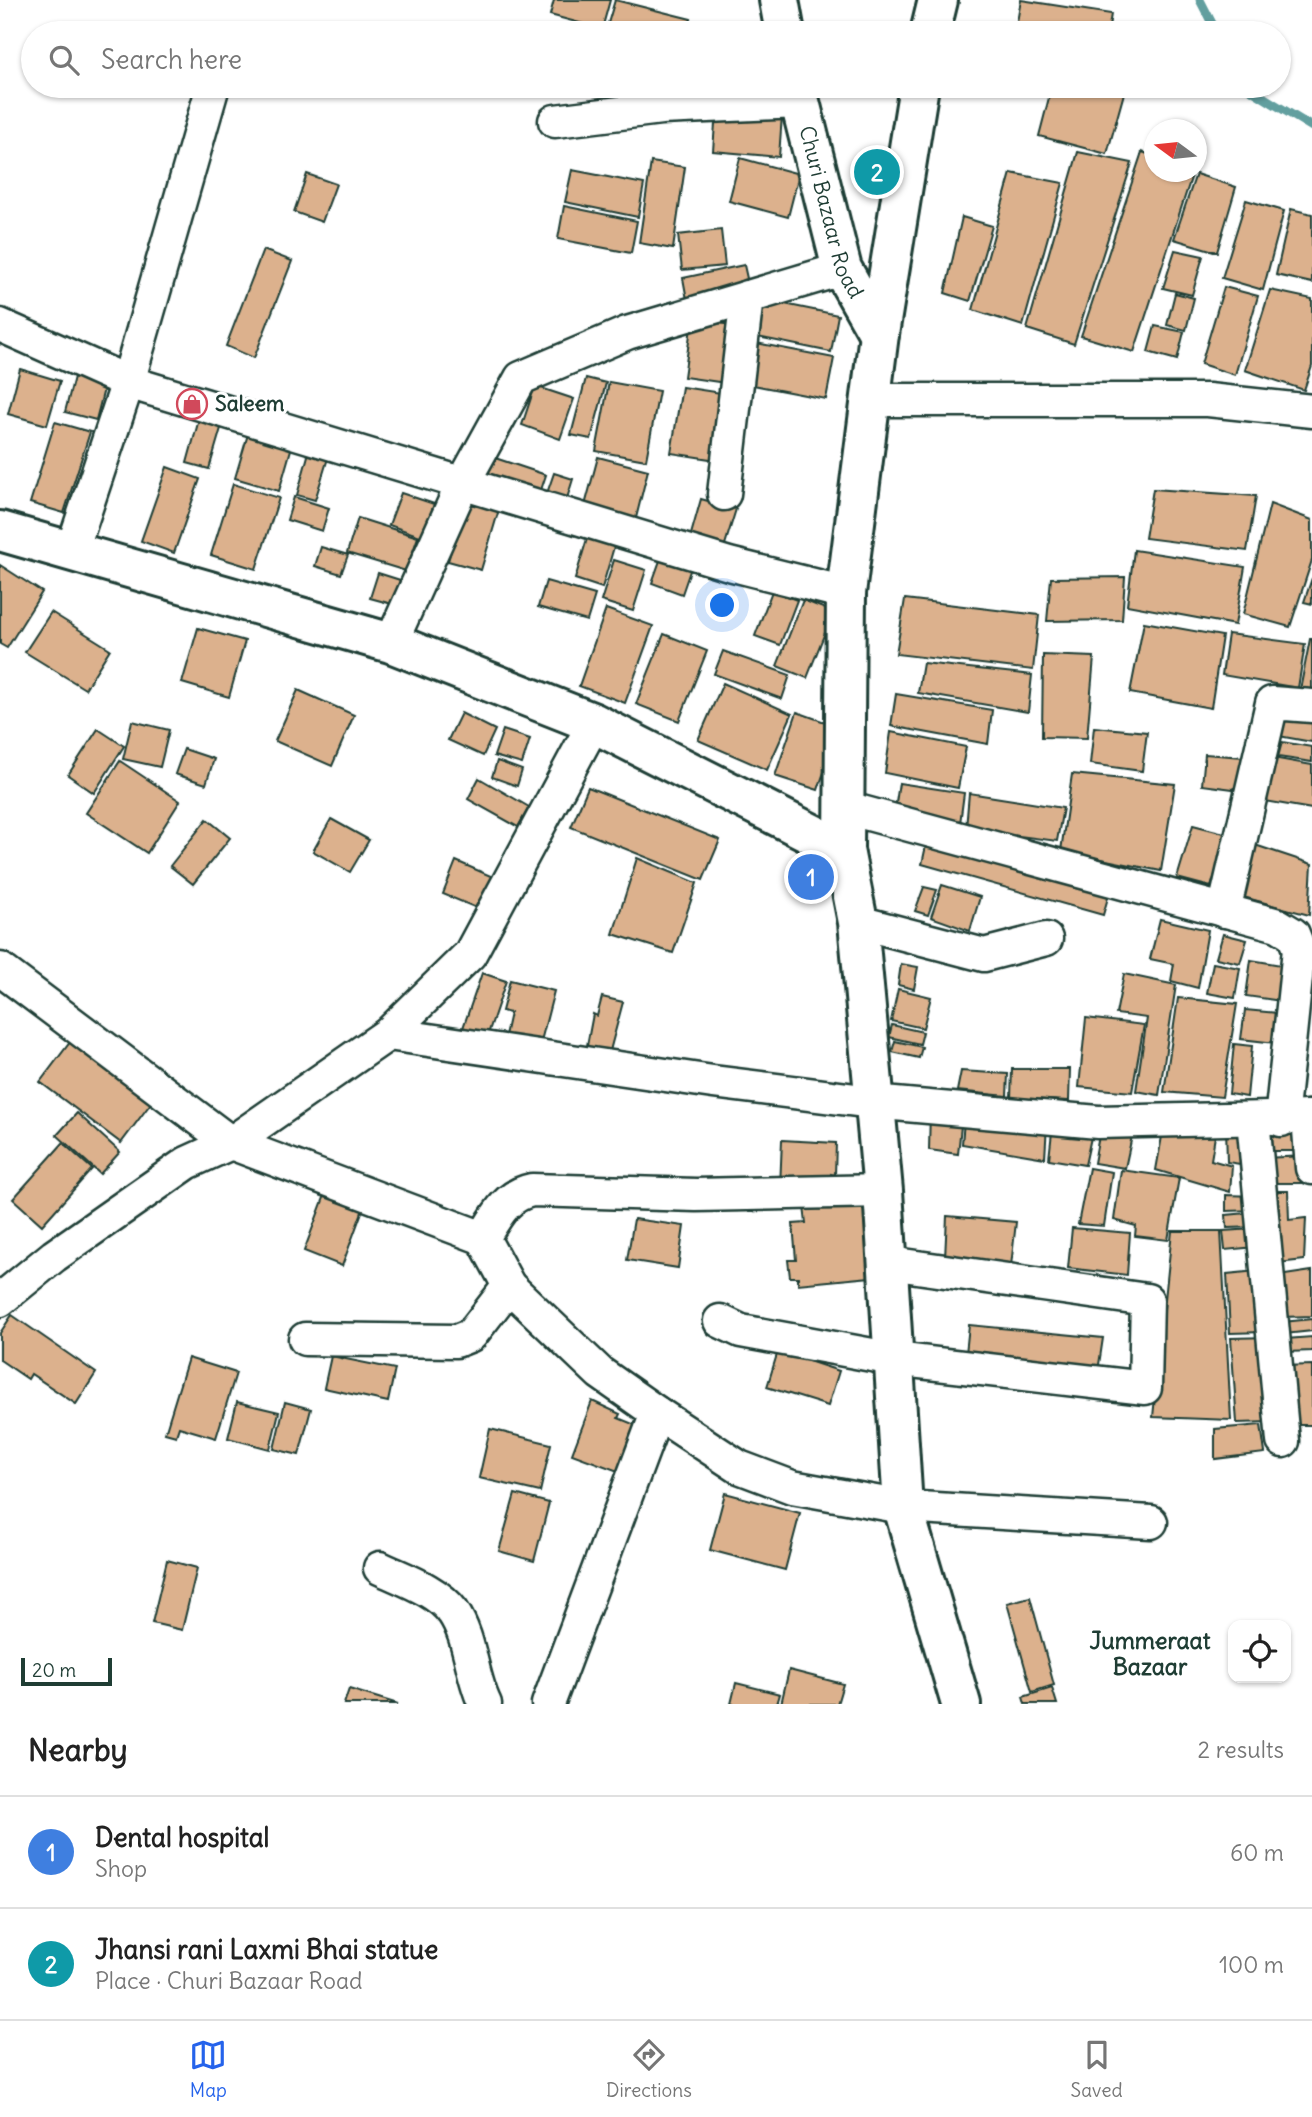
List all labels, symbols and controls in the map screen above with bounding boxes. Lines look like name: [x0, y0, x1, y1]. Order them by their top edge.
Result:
search box: [21, 21, 1291, 98]
icon: search: [45, 41, 83, 79]
text: Search here: [101, 43, 242, 76]
north arrow: [1144, 119, 1207, 182]
street label: Churi Bazaar Road: [794, 123, 870, 303]
pin: 2: [854, 146, 900, 198]
shop icon: Saleem: [175, 387, 209, 421]
place label: Saleem: [215, 390, 285, 417]
your location: [705, 588, 739, 622]
pin: 1: [788, 851, 834, 903]
map controls: [1228, 1620, 1291, 1683]
button: locate: [1228, 1620, 1291, 1683]
district label: Jummeraat Bazaar: [1090, 1626, 1211, 1681]
scale bar: [21, 1655, 112, 1687]
text: 20 m: [32, 1658, 76, 1682]
text: Nearby: [28, 1731, 128, 1769]
text: 2 results: [1198, 1735, 1284, 1764]
text: Dental hospital: [95, 1821, 269, 1854]
text: 1: [46, 1838, 56, 1867]
text: 60 m: [1230, 1838, 1284, 1867]
text: Shop: [95, 1854, 147, 1883]
text: Jhansi rani Laxmi Bhai statue: [95, 1933, 438, 1966]
text: 2: [45, 1950, 57, 1979]
text: 100 m: [1219, 1950, 1284, 1979]
text: Place · Churi Bazaar Road: [95, 1966, 362, 1995]
tab: Map: [189, 2036, 227, 2102]
tab: Directions: [606, 2036, 692, 2102]
tab: Saved: [1071, 2036, 1123, 2102]

